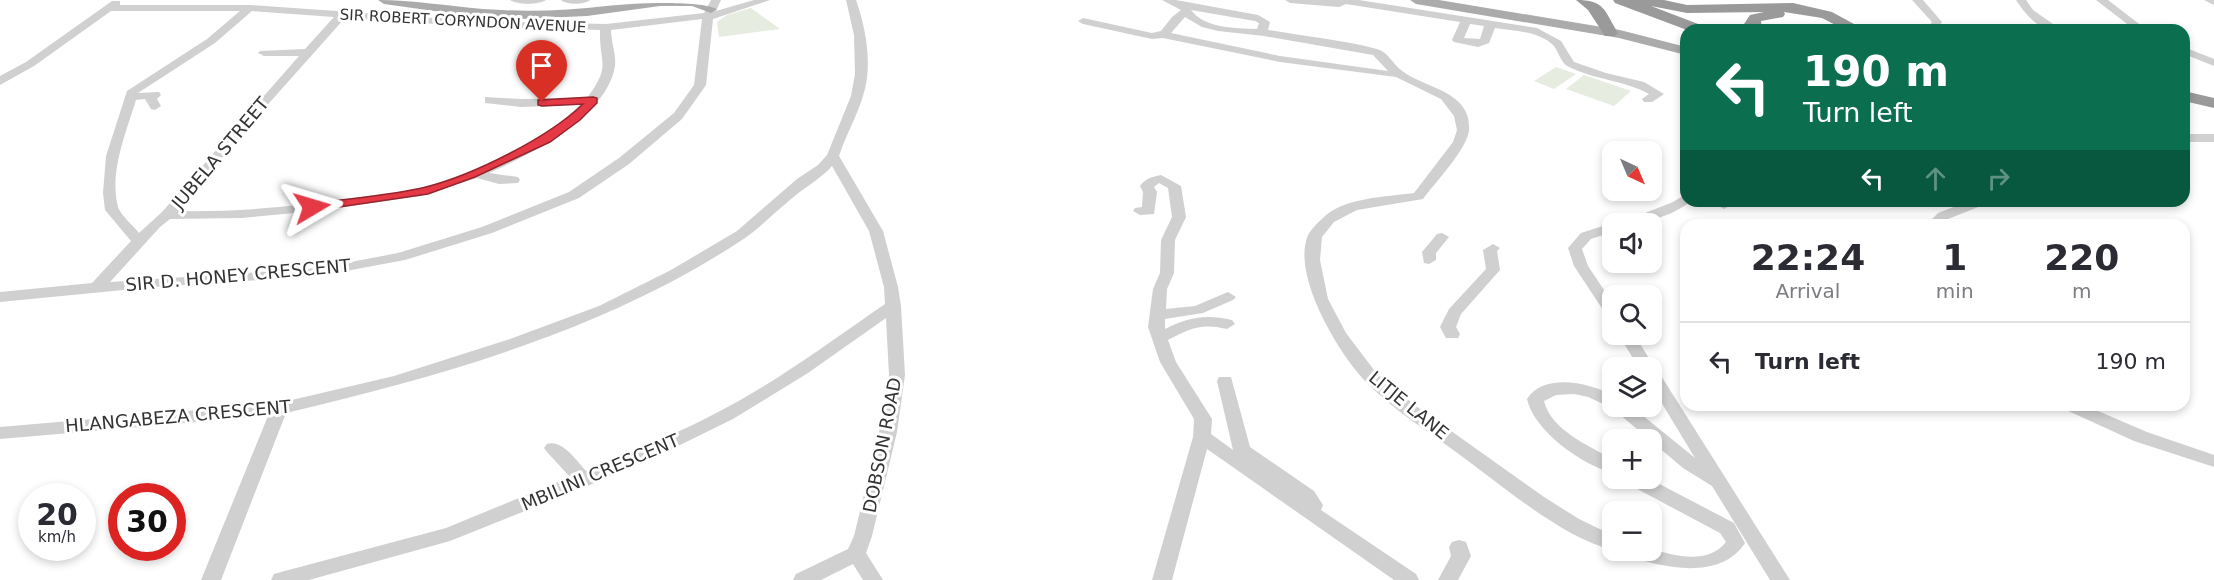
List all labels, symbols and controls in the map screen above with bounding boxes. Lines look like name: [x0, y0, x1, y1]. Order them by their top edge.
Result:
street label: SIR ROBERT CORYNDON AVENUE: [339, 6, 587, 36]
pin: [516, 40, 567, 102]
text: 190 m: [1803, 47, 1949, 96]
icon: left: [1704, 48, 1782, 126]
icon: arrive: [525, 49, 558, 82]
street label: JUBELA STREET: [167, 92, 273, 214]
text: Turn left: [1803, 97, 1913, 128]
north arrow: [1602, 141, 1662, 201]
map controls: [1602, 141, 1662, 561]
icon: left: [1856, 162, 1889, 195]
icon: ahead: [1919, 162, 1952, 195]
icon: right: [1982, 162, 2015, 195]
position arrow: [280, 175, 344, 239]
button: sound: [1602, 213, 1662, 273]
text: 22:24: [1751, 237, 1865, 278]
text: 1: [1942, 237, 1967, 278]
text: 220: [2044, 237, 2119, 278]
street label: SIR D. HONEY CRESCENT: [125, 255, 352, 295]
text: Arrival: [1775, 279, 1840, 303]
text: min: [1936, 279, 1974, 303]
text: m: [2072, 279, 2092, 303]
button: search: [1602, 285, 1662, 345]
icon: left: [1704, 345, 1737, 378]
text: Turn left: [1755, 349, 1860, 374]
text: 190 m: [2096, 349, 2166, 374]
button: layers: [1602, 357, 1662, 417]
street label: LITJE LANE: [1365, 367, 1453, 443]
street label: DOBSON ROAD: [859, 376, 905, 514]
street label: HLANGABEZA CRESCENT: [64, 396, 293, 436]
street label: MBILINI CRESCENT: [518, 429, 683, 515]
button: +: [1602, 429, 1662, 489]
speed limit sign: 30: [108, 483, 186, 561]
text: 20: [36, 497, 78, 532]
button: −: [1602, 501, 1662, 561]
text: km/h: [38, 528, 76, 546]

